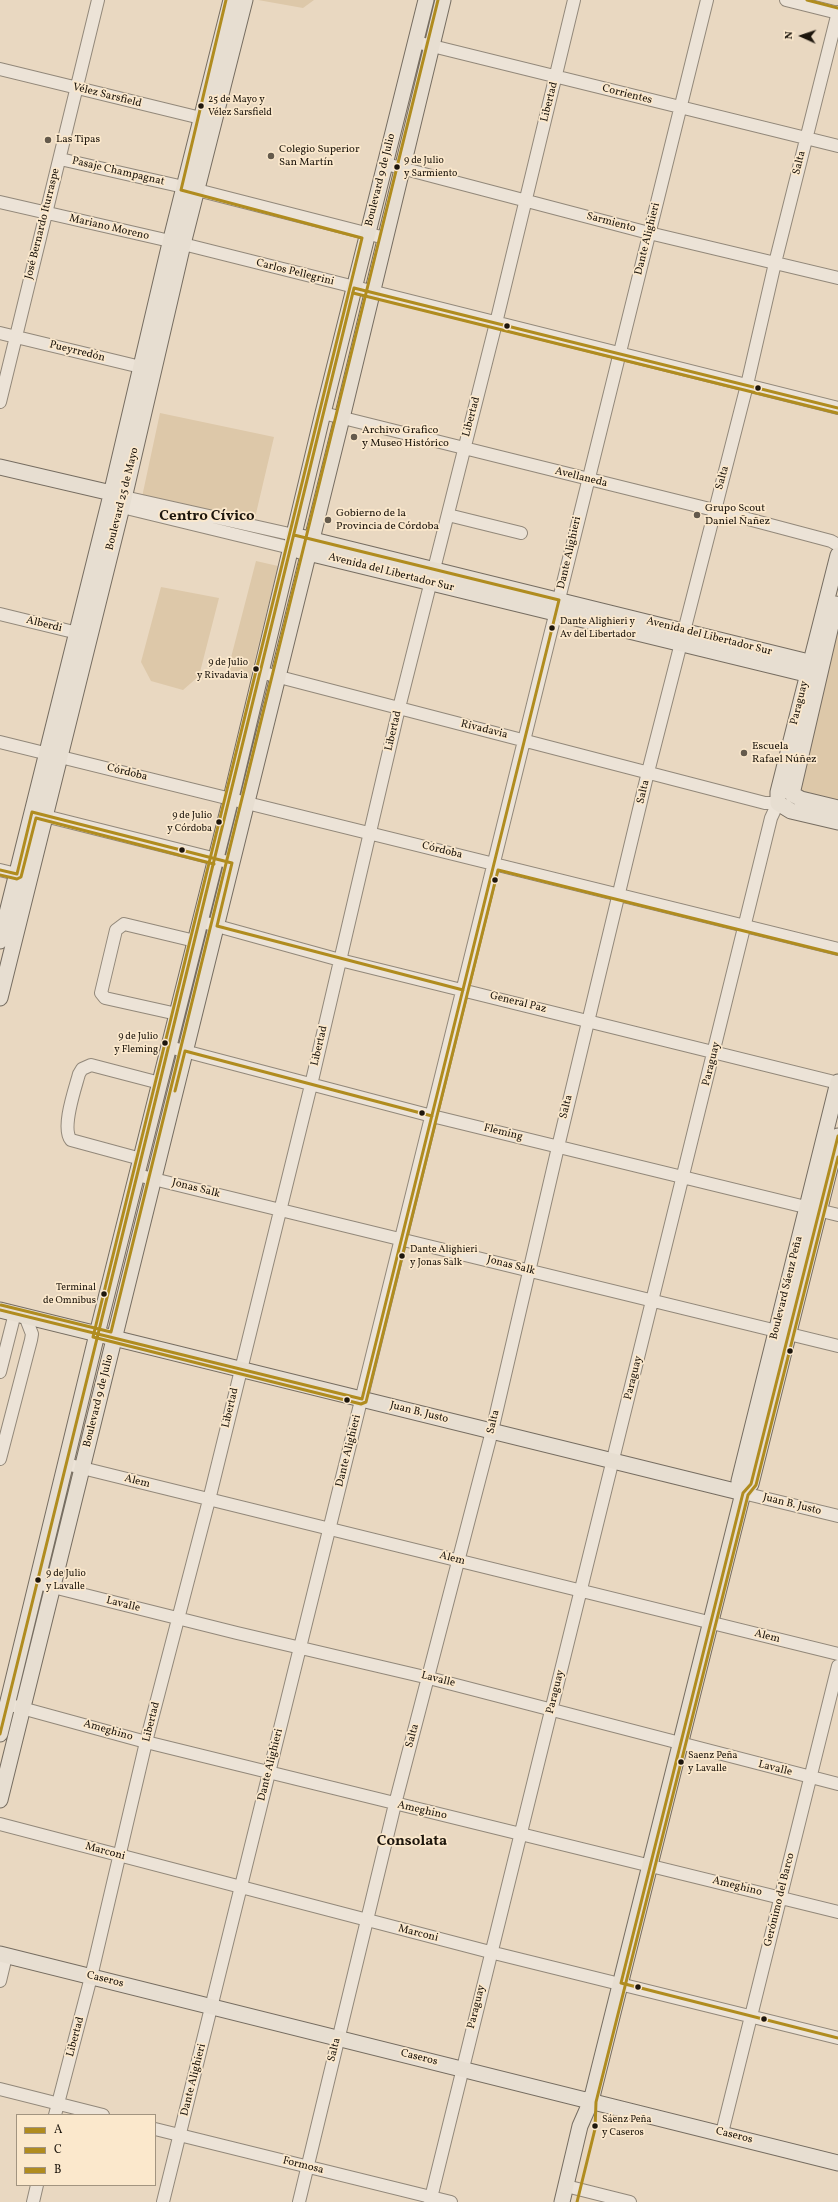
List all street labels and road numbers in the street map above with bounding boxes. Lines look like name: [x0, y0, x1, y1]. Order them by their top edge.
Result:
street label: Vélez Sarsfield: [71, 81, 143, 111]
street label: Libertad: [539, 81, 561, 123]
street label: Corrientes: [601, 82, 653, 108]
street label: Boulevard 9 de Julio: [363, 132, 399, 228]
street label: Salta: [791, 150, 809, 176]
street label: Pasaje Champagnat: [70, 155, 166, 189]
street label: José Bernardo Iturraspe: [23, 167, 63, 281]
street label: Dante Alighieri: [633, 201, 663, 277]
street label: Sarmiento: [585, 210, 637, 236]
street label: Mariano Moreno: [68, 212, 150, 244]
street label: Carlos Pellegrini: [255, 257, 335, 289]
street label: Pueyrredón: [48, 339, 106, 365]
street label: Libertad: [460, 396, 484, 438]
street label: Boulevard 25 de Mayo: [104, 446, 142, 552]
street label: Avellaneda: [553, 465, 609, 491]
street label: Salta: [713, 465, 733, 491]
street label: Dante Alighieri: [555, 515, 585, 591]
street label: Avenida del Libertador Sur: [327, 551, 455, 595]
street label: Alberdi: [25, 614, 63, 636]
street label: Avenida del Libertador Sur: [645, 615, 773, 659]
street label: Paraguay: [788, 680, 812, 726]
street label: Libertad: [383, 710, 405, 752]
street label: Rivadavia: [459, 718, 509, 742]
street label: Córdoba: [105, 762, 149, 784]
street label: Salta: [635, 779, 653, 805]
street label: Córdoba: [420, 840, 464, 862]
street label: General Paz: [488, 990, 548, 1016]
street label: Libertad: [309, 1025, 331, 1067]
street label: Paraguay: [700, 1041, 724, 1087]
street label: Salta: [558, 1094, 576, 1120]
street label: Fleming: [482, 1122, 524, 1144]
street label: Jonas Salk: [171, 1177, 221, 1201]
street label: Boulevard Sáenz Peña: [768, 1235, 806, 1341]
street label: Jonas Salk: [486, 1254, 536, 1278]
street label: Boulevard 9 de Julio: [81, 1353, 117, 1449]
street label: Paraguay: [622, 1355, 646, 1401]
street label: Libertad: [220, 1387, 242, 1429]
street label: Juan B. Justo: [388, 1399, 450, 1427]
street label: Salta: [485, 1409, 503, 1435]
street label: Dante Alighieri: [334, 1413, 364, 1489]
street label: Alem: [123, 1472, 151, 1492]
street label: Juan B. Justo: [761, 1491, 823, 1519]
street label: Alem: [438, 1549, 466, 1569]
street label: Lavalle: [105, 1594, 141, 1616]
street label: Alem: [753, 1627, 781, 1647]
street label: Lavalle: [420, 1669, 456, 1691]
street label: Paraguay: [544, 1669, 568, 1715]
street label: Libertad: [141, 1701, 163, 1743]
street label: Ameghino: [82, 1718, 134, 1744]
street label: Salta: [403, 1723, 423, 1749]
street label: Dante Alighieri: [256, 1727, 286, 1803]
street label: Lavalle: [757, 1758, 793, 1780]
street label: Ameghino: [396, 1799, 448, 1823]
street label: Marconi: [84, 1840, 126, 1864]
street label: Gerónimo del Barco: [762, 1852, 798, 1948]
street label: Ameghino: [711, 1874, 763, 1900]
street label: Marconi: [397, 1923, 439, 1945]
street label: Caseros: [85, 1969, 125, 1991]
street label: Paraguay: [465, 1984, 489, 2030]
street label: Libertad: [64, 2016, 88, 2058]
street label: Salta: [326, 2037, 344, 2063]
street label: Dante Alighieri: [179, 2042, 209, 2118]
street label: Caseros: [399, 2047, 439, 2069]
street label: Caseros: [714, 2125, 754, 2147]
street label: Formosa: [281, 2155, 325, 2177]

